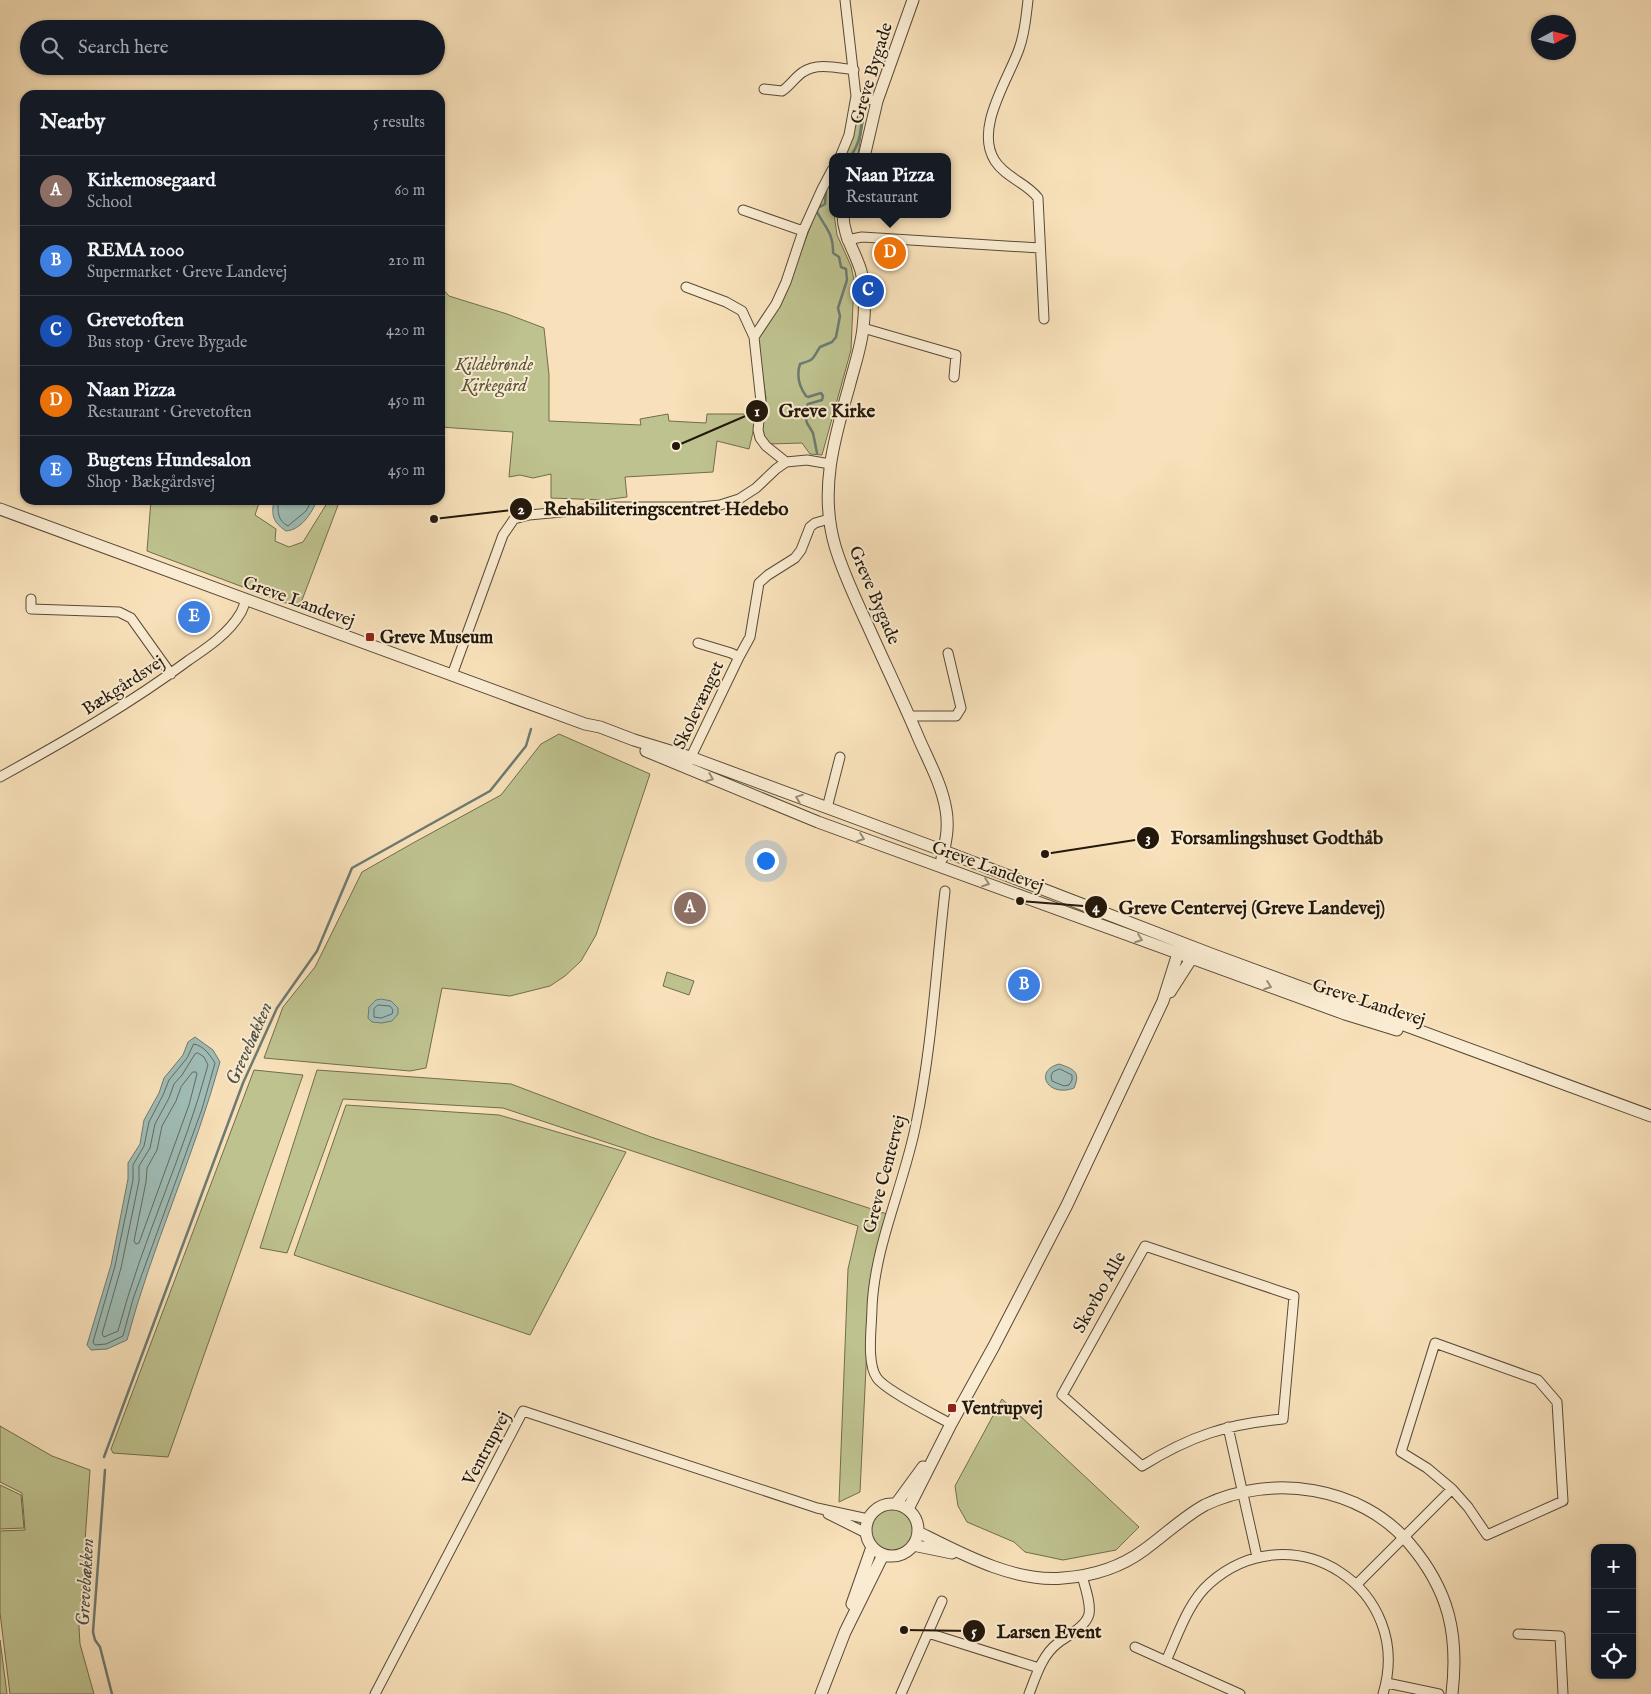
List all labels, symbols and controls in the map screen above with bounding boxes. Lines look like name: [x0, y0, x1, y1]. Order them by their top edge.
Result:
north arrow: [1531, 15, 1576, 60]
search box: [20, 20, 445, 75]
street label: Greve Bygade: [846, 20, 899, 127]
icon: search: [38, 34, 66, 62]
text: Search here: [78, 36, 169, 60]
text: Nearby: [40, 109, 105, 136]
text: 5 results: [373, 113, 425, 133]
popup: [829, 153, 951, 218]
text: Naan Pizza: [846, 164, 934, 188]
text: Kirkemosegaard: [87, 169, 216, 193]
text: A: [51, 181, 61, 201]
text: 60 m: [395, 181, 425, 201]
text: Restaurant: [846, 188, 918, 208]
text: School: [87, 193, 132, 213]
pin: D: [874, 234, 906, 272]
text: REMA 1000: [87, 239, 184, 263]
text: B: [51, 251, 61, 271]
text: 210 m: [388, 251, 425, 271]
text: Supermarket · Greve Landevej: [87, 263, 287, 283]
pin: C: [852, 272, 884, 310]
text: Grevetoften: [87, 309, 184, 333]
text: C: [50, 321, 62, 341]
text: 420 m: [386, 321, 425, 341]
text: Bus stop · Greve Bygade: [87, 333, 247, 353]
park label: Kildebrønde Kirkegård: [454, 354, 533, 398]
text: Naan Pizza: [87, 379, 175, 403]
text: D: [50, 391, 62, 411]
text: 450 m: [388, 391, 425, 411]
callout: Greve Kirke: [744, 394, 886, 428]
text: Greve Kirke: [779, 400, 876, 424]
text: 1: [754, 402, 760, 421]
text: Restaurant · Grevetoften: [87, 403, 252, 423]
text: Bugtens Hundesalon: [87, 449, 251, 473]
text: E: [50, 461, 62, 481]
text: 450 m: [388, 461, 425, 481]
text: Shop · Bækgårdsvej: [87, 473, 215, 493]
callout: Rehabiliteringscentret Hedebo: [508, 492, 798, 526]
text: Rehabiliteringscentret Hedebo: [543, 498, 789, 522]
text: 2: [517, 500, 525, 519]
street label: Greve Bygade: [843, 543, 905, 648]
street label: Greve Landevej: [239, 571, 358, 633]
pin: E: [178, 598, 210, 636]
place label: Greve Museum: [380, 627, 493, 650]
marker: Greve Museum: [364, 631, 376, 643]
street label: Bækgårdsvej: [78, 651, 169, 721]
street label: Skolevænget: [669, 658, 730, 754]
one-way arrow: [705, 771, 714, 782]
one-way arrow: [796, 794, 804, 804]
callout: Forsamlingshuset Godthåb: [1136, 821, 1393, 855]
text: Forsamlingshuset Godthåb: [1171, 827, 1383, 851]
text: 3: [1145, 829, 1151, 848]
one-way arrow: [856, 832, 865, 842]
street label: Greve Landevej: [928, 836, 1047, 898]
your location: [753, 848, 779, 874]
one-way arrow: [982, 878, 990, 888]
pin: A: [674, 889, 706, 927]
callout: Greve Centervej (Greve Landevej): [1084, 890, 1395, 924]
text: Greve Centervej (Greve Landevej): [1119, 897, 1385, 921]
text: 4: [1092, 898, 1100, 917]
one-way arrow: [1134, 933, 1143, 943]
pin: B: [1008, 966, 1040, 1004]
street label: Greve Landevej: [1309, 974, 1428, 1033]
one-way arrow: [1263, 980, 1271, 990]
water label: Grevebækken: [221, 998, 279, 1089]
street label: Greve Centervej: [859, 1113, 912, 1236]
street label: Skovbo Alle: [1069, 1248, 1132, 1338]
place label: Ventrupvej: [961, 1398, 1043, 1421]
marker: Ventrupvej: [946, 1402, 958, 1414]
street label: Ventrupvej: [458, 1408, 516, 1491]
water label: Grevebækken: [72, 1537, 100, 1627]
map controls: [1591, 1544, 1636, 1679]
button: +: [1591, 1544, 1636, 1589]
button: −: [1591, 1589, 1636, 1634]
callout: Larsen Event: [962, 1614, 1112, 1648]
text: Larsen Event: [996, 1621, 1102, 1645]
text: 5: [971, 1622, 977, 1641]
button: locate: [1591, 1634, 1636, 1679]

